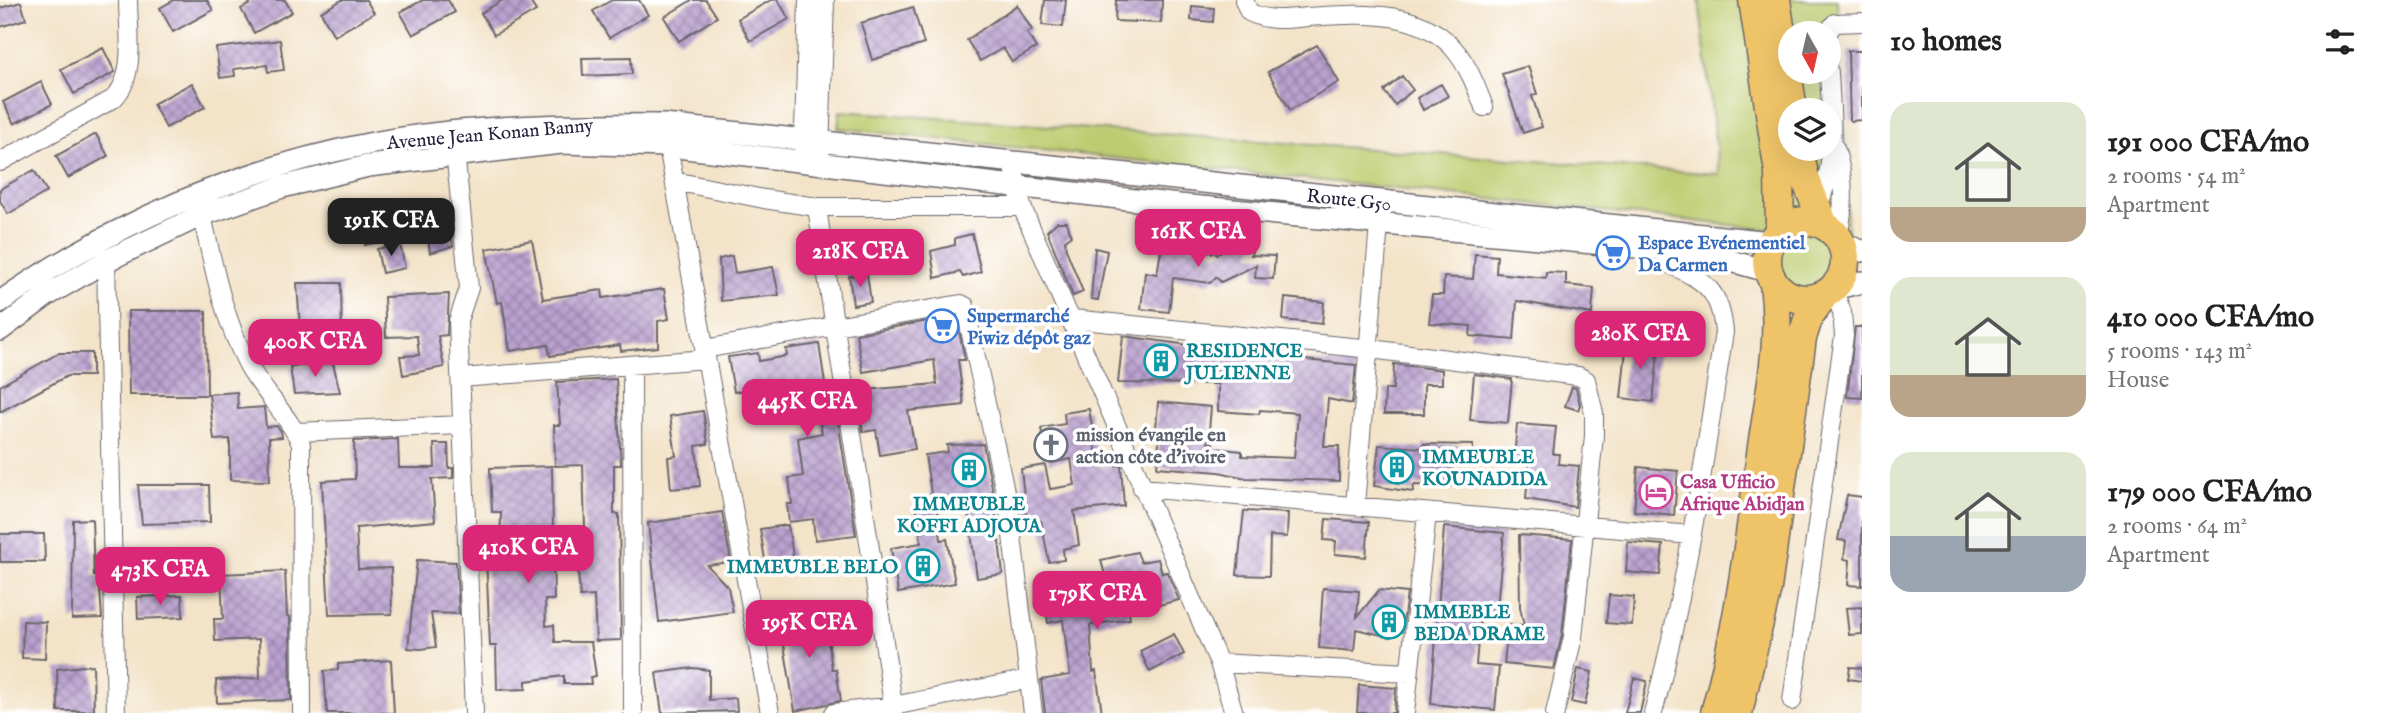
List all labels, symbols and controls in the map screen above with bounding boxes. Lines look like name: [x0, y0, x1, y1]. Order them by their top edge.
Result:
north arrow: [1778, 21, 1841, 84]
map controls: [1778, 21, 1841, 161]
text: 10 homes: [1890, 23, 2002, 61]
icon: filters: [2321, 23, 2359, 61]
button: layers: [1778, 98, 1841, 161]
street label: Avenue Jean Konan Banny: [385, 114, 595, 156]
text: 191 000 CFA/mo: [2107, 124, 2309, 162]
icon: home: [1946, 130, 2030, 214]
text: 2 rooms · 54 m²: [2107, 162, 2246, 191]
street label: Route G50: [1305, 185, 1392, 217]
text: Apartment: [2107, 191, 2210, 220]
pin: 191K CFA: [319, 198, 463, 258]
text: 191K CFA: [344, 206, 438, 235]
pin: 161K CFA: [1126, 210, 1270, 269]
text: 161K CFA: [1151, 217, 1245, 246]
pin: 218K CFA: [788, 230, 932, 289]
place label: Espace Evénementiel Da Carmen: [1638, 232, 1806, 278]
supermarket icon: Espace Evénementiel Da Carmen: [1594, 234, 1632, 272]
text: 218K CFA: [812, 237, 908, 266]
text: 410 000 CFA/mo: [2107, 299, 2314, 337]
place label: Supermarché Piwiz dépôt gaz: [967, 305, 1091, 351]
icon: home: [1946, 305, 2030, 389]
supermarket icon: Supermarché Piwiz dépôt gaz: [923, 307, 961, 345]
pin: 280K CFA: [1568, 312, 1712, 371]
text: 280K CFA: [1591, 319, 1689, 348]
pin: 400K CFA: [243, 320, 387, 379]
text: 400K CFA: [264, 327, 366, 356]
text: 5 rooms · 143 m²: [2107, 337, 2252, 366]
place label: RESIDENCE JULIENNE: [1183, 340, 1303, 386]
building icon: RESIDENCE JULIENNE: [1142, 342, 1180, 380]
text: House: [2107, 366, 2169, 395]
pin: 445K CFA: [735, 380, 879, 439]
text: 445K CFA: [758, 387, 856, 416]
place label: mission évangile en action côte d'ivoire: [1076, 424, 1226, 470]
church icon: mission évangile en action côte d'ivoire: [1032, 426, 1070, 464]
place label: IMMEUBLE KOUNADIDA: [1422, 446, 1548, 492]
building icon: IMMEUBLE KOUNADIDA: [1378, 448, 1416, 486]
building icon: IMMEUBLE KOFFI ADJOUA: [950, 451, 988, 489]
place label: Casa Ufficio Afrique Abidjan: [1679, 471, 1805, 517]
hotel icon: Casa Ufficio Afrique Abidjan: [1637, 473, 1675, 511]
text: 179 000 CFA/mo: [2107, 474, 2312, 512]
icon: home: [1946, 480, 2030, 564]
place label: IMMEUBLE KOFFI ADJOUA: [897, 493, 1042, 539]
text: 2 rooms · 64 m²: [2107, 512, 2247, 541]
pin: 410K CFA: [456, 526, 600, 585]
text: 410K CFA: [479, 533, 577, 562]
text: Apartment: [2107, 541, 2210, 570]
building icon: IMMEUBLE BELO: [904, 547, 942, 585]
pin: 473K CFA: [88, 548, 232, 607]
text: 473K CFA: [111, 555, 209, 584]
place label: IMMEUBLE BELO: [727, 556, 898, 580]
pin: 179K CFA: [1025, 572, 1169, 631]
text: 179K CFA: [1049, 579, 1146, 608]
pin: 195K CFA: [737, 600, 881, 660]
place label: IMMEBLE BEDA DRAME: [1414, 601, 1545, 647]
building icon: IMMEBLE BEDA DRAME: [1370, 603, 1408, 641]
text: 195K CFA: [762, 608, 856, 637]

